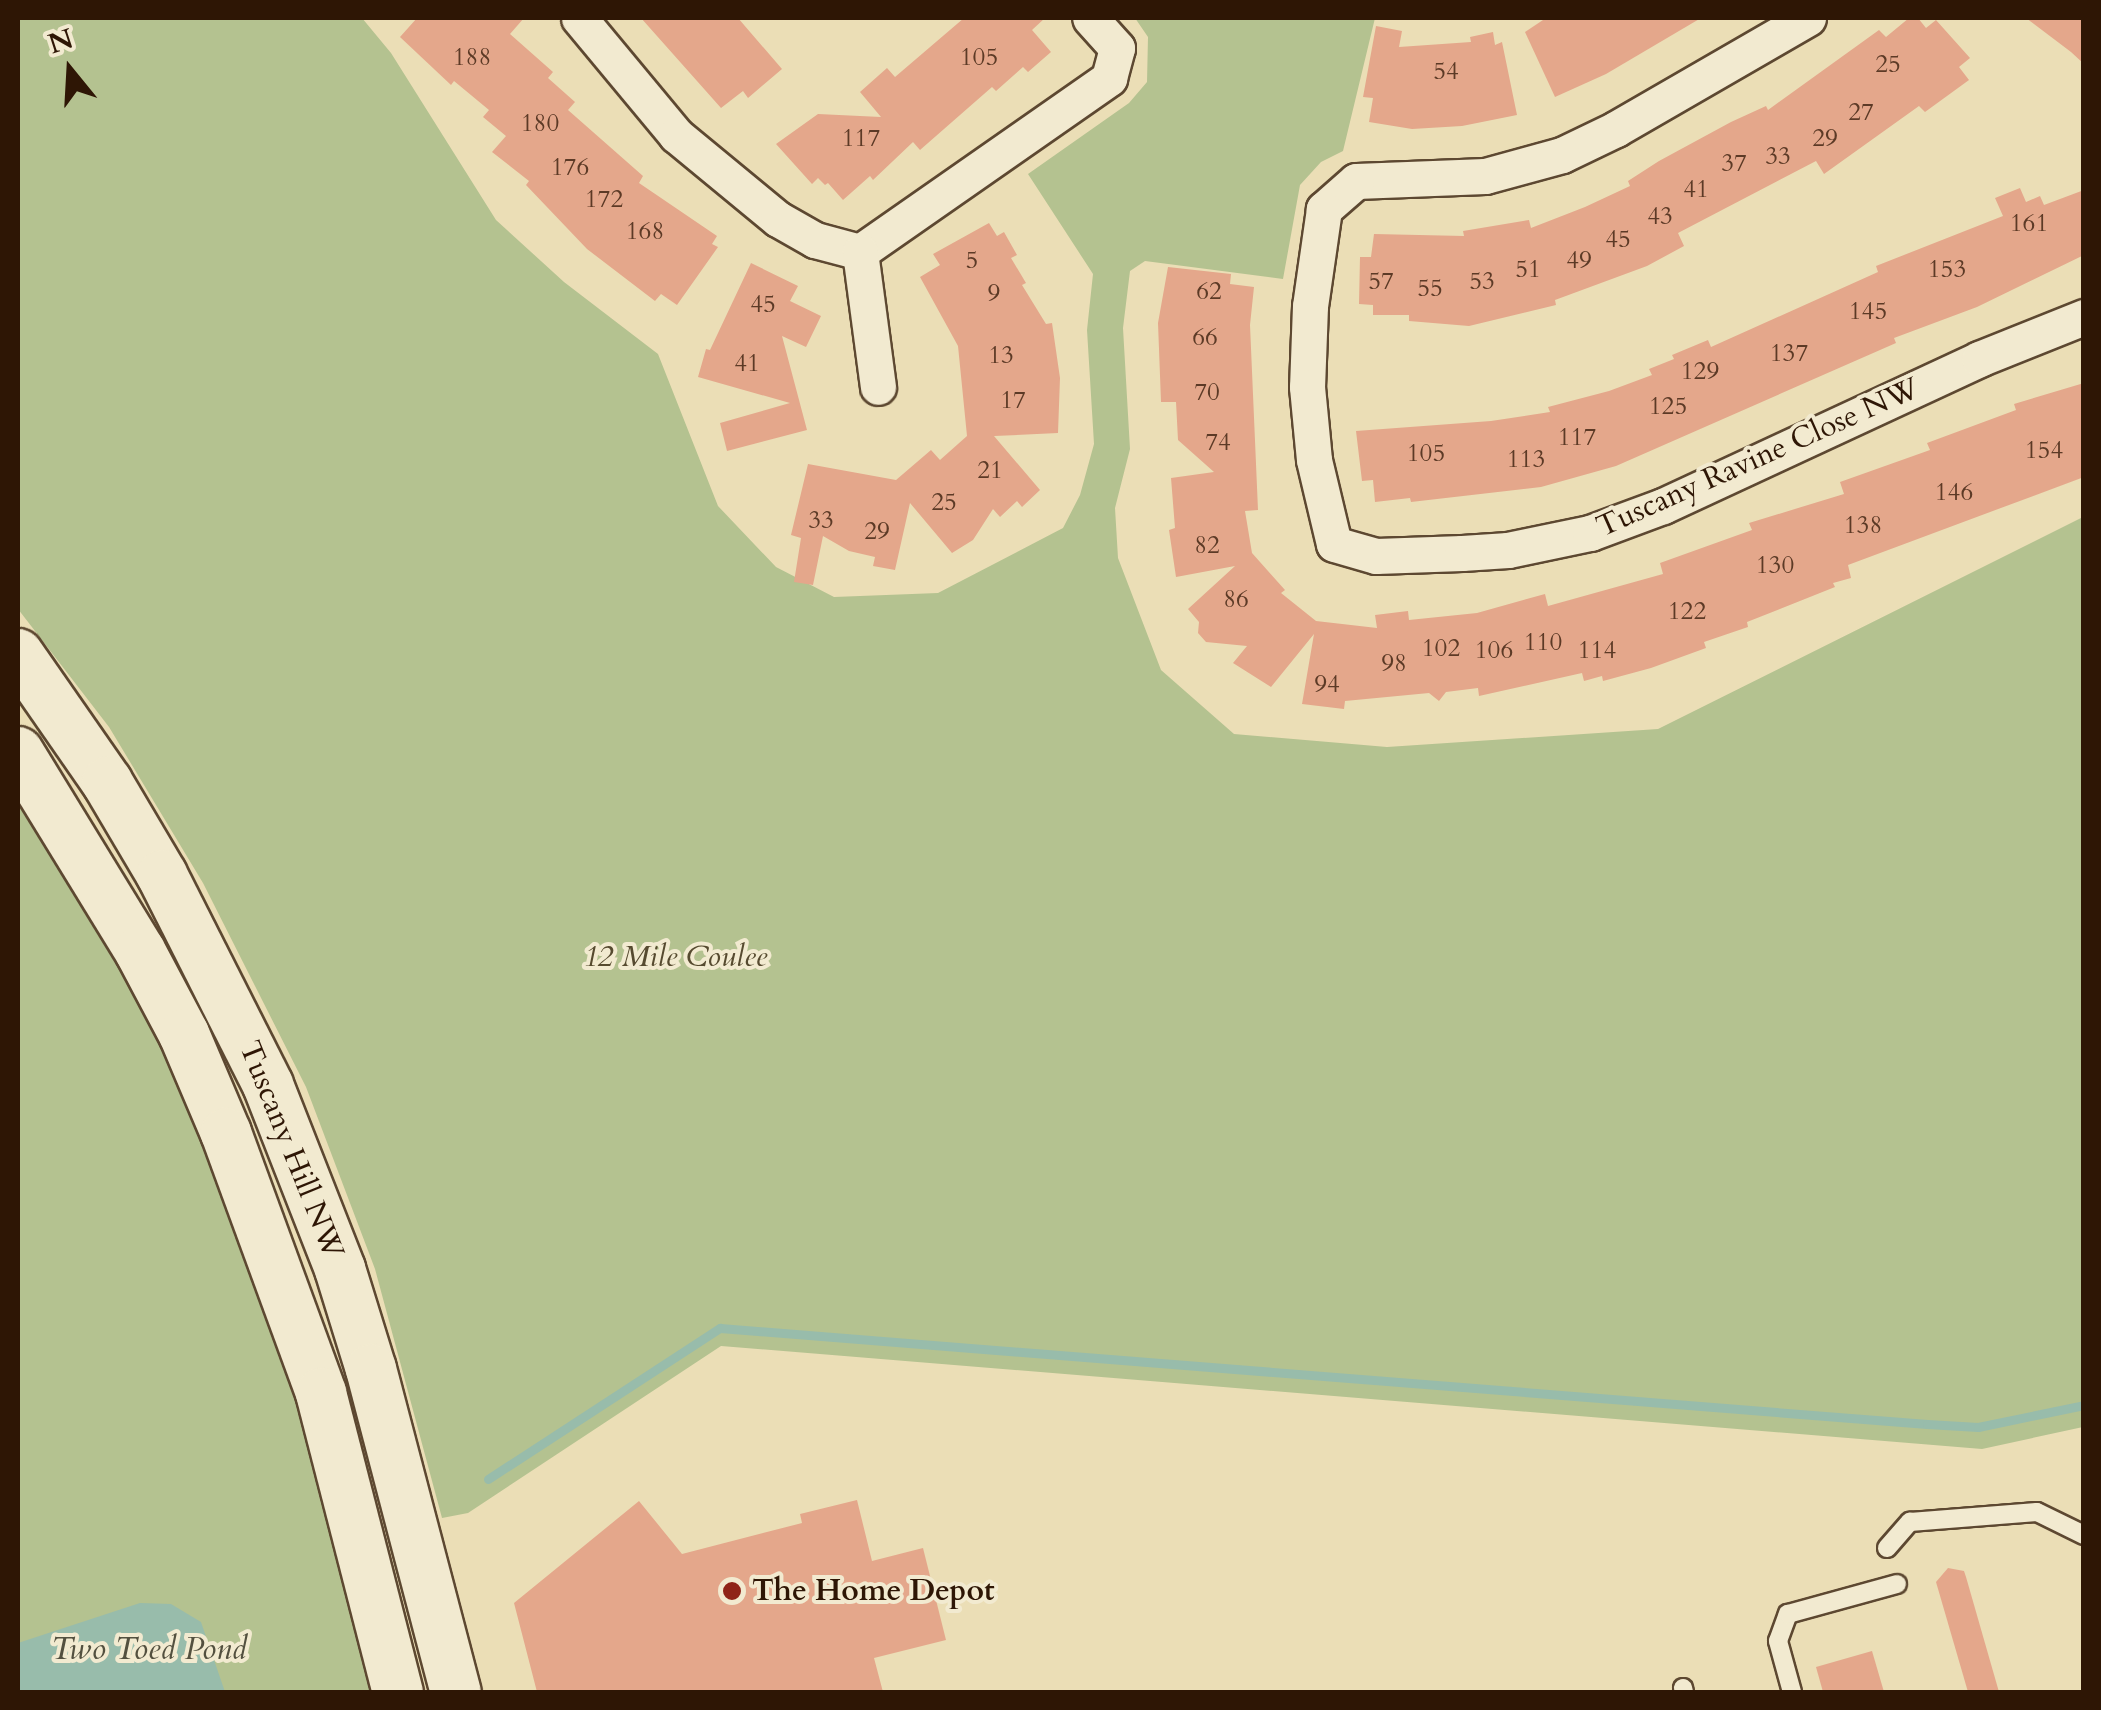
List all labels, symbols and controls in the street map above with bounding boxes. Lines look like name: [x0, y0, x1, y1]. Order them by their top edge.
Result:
north arrow: [20, 20, 120, 120]
text: N: [43, 20, 78, 63]
house number: 188: [453, 42, 491, 72]
house number: 105: [960, 42, 998, 72]
house number: 25: [1875, 49, 1901, 79]
house number: 54: [1433, 56, 1459, 86]
house number: 27: [1848, 97, 1874, 127]
house number: 180: [521, 108, 559, 138]
house number: 117: [842, 123, 880, 153]
house number: 29: [1812, 123, 1838, 153]
house number: 33: [1765, 141, 1791, 171]
house number: 37: [1721, 148, 1747, 178]
house number: 176: [551, 152, 589, 182]
house number: 41: [1683, 174, 1709, 204]
house number: 172: [585, 184, 623, 214]
house number: 43: [1647, 201, 1673, 231]
house number: 161: [2010, 208, 2048, 238]
house number: 168: [626, 216, 664, 246]
house number: 45: [1605, 224, 1631, 254]
house number: 5: [966, 245, 978, 275]
house number: 49: [1566, 245, 1592, 275]
house number: 51: [1515, 254, 1541, 284]
house number: 153: [1928, 254, 1966, 284]
house number: 57: [1368, 266, 1394, 296]
house number: 53: [1469, 266, 1495, 296]
house number: 55: [1417, 273, 1443, 303]
house number: 62: [1196, 276, 1222, 306]
house number: 9: [988, 278, 1000, 308]
house number: 45: [750, 289, 776, 319]
house number: 145: [1849, 296, 1887, 326]
house number: 66: [1192, 322, 1218, 352]
house number: 137: [1770, 338, 1808, 368]
house number: 13: [988, 340, 1014, 370]
house number: 41: [734, 348, 760, 378]
house number: 129: [1681, 356, 1719, 386]
street label: Tuscany Ravine Close NW: [1591, 370, 1925, 546]
house number: 70: [1194, 377, 1220, 407]
house number: 17: [1000, 385, 1026, 415]
house number: 125: [1649, 391, 1687, 421]
house number: 117: [1558, 422, 1596, 452]
house number: 74: [1205, 427, 1231, 457]
house number: 154: [2025, 435, 2063, 465]
house number: 105: [1407, 438, 1445, 468]
house number: 113: [1507, 444, 1545, 474]
house number: 21: [977, 455, 1003, 485]
house number: 146: [1935, 477, 1973, 507]
house number: 25: [931, 487, 957, 517]
house number: 33: [808, 505, 834, 535]
house number: 138: [1844, 510, 1882, 540]
house number: 29: [864, 516, 890, 546]
house number: 82: [1194, 530, 1220, 560]
house number: 130: [1756, 550, 1794, 580]
house number: 86: [1223, 584, 1249, 614]
house number: 122: [1668, 596, 1706, 626]
house number: 110: [1524, 627, 1562, 657]
house number: 102: [1422, 633, 1460, 663]
house number: 106: [1475, 635, 1513, 665]
house number: 114: [1578, 635, 1616, 665]
house number: 98: [1381, 648, 1407, 678]
house number: 94: [1314, 669, 1340, 699]
park label: 12 Mile Coulee: [583, 939, 767, 975]
street label: Tuscany Hill NW: [231, 1036, 351, 1264]
place label: The Home Depot: [752, 1573, 995, 1609]
marker: The Home Depot: [721, 1580, 743, 1602]
water label: Two Toed Pond: [51, 1630, 247, 1668]

